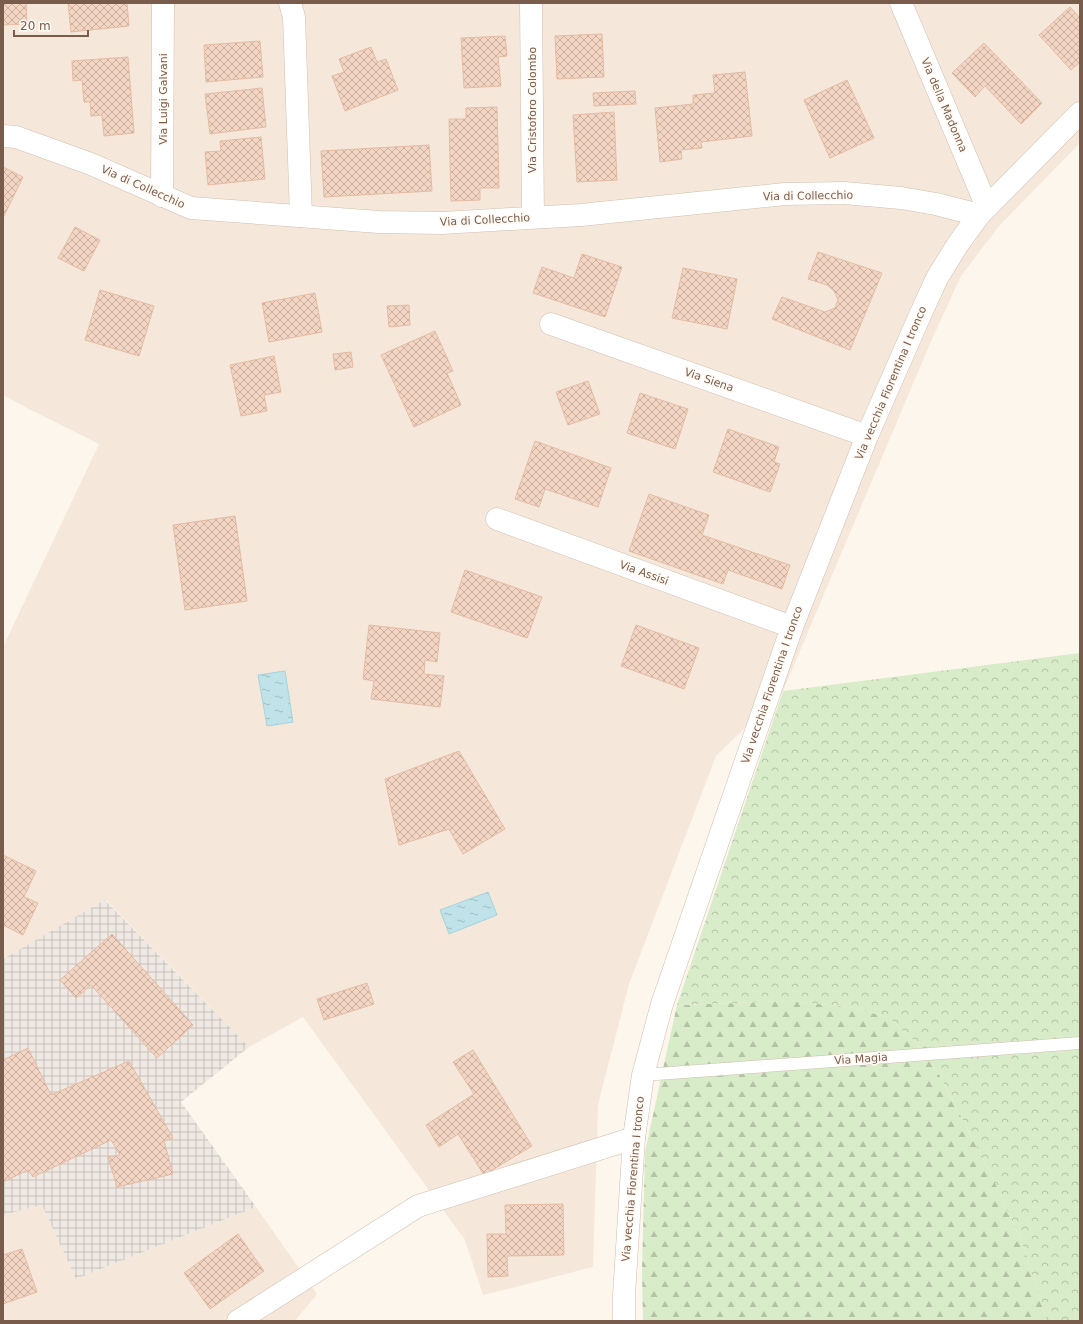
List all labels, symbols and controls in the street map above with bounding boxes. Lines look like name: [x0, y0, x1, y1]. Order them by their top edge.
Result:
scale bar: [14, 12, 88, 38]
text: 20 m: [20, 19, 51, 33]
street label: Via Cristoforo Colombo: [526, 47, 539, 173]
street label: Via Luigi Galvani: [157, 53, 170, 145]
street label: Via della Madonna: [918, 56, 970, 154]
street label: Via di Collecchio: [99, 163, 187, 211]
street label: Via di Collecchio: [763, 189, 853, 203]
street label: Via di Collecchio: [440, 211, 531, 229]
street label: Via vecchia Fiorentina I tronco: [853, 304, 930, 462]
street label: Via Siena: [683, 366, 735, 394]
street label: Via Assisi: [618, 558, 670, 588]
street label: Via vecchia Fiorentina I tronco: [739, 604, 805, 766]
street label: Via Magia: [834, 1051, 888, 1067]
street label: Via vecchia Fiorentina I tronco: [619, 1096, 647, 1262]

